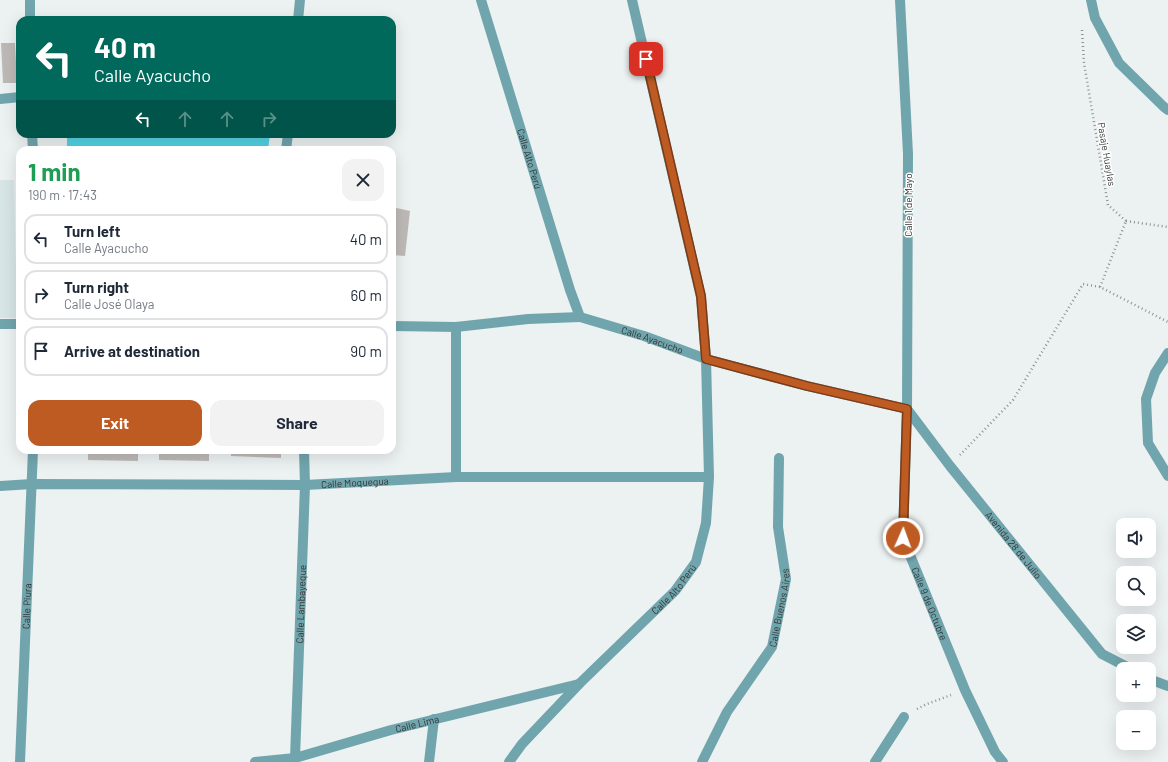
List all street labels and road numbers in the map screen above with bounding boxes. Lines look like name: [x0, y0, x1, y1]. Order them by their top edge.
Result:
street label: Pasaje Huaylas: [1095, 121, 1119, 187]
street label: Calle Alto Perú: [515, 127, 545, 190]
street label: Calle 1 de Mayo: [902, 173, 914, 237]
street label: Calle Ayacucho: [620, 324, 685, 356]
street label: Calle Moquegua: [321, 475, 389, 490]
street label: Avenida 28 de Julio: [983, 509, 1045, 581]
street label: Calle Alto Perú: [649, 562, 698, 617]
street label: Calle Lambayeque: [293, 565, 308, 644]
street label: Calle 9 de Octubre: [909, 565, 950, 642]
street label: Calle Buenos Aires: [766, 567, 792, 648]
street label: Calle Piura: [20, 583, 33, 629]
street label: Calle Lima: [394, 712, 440, 735]

